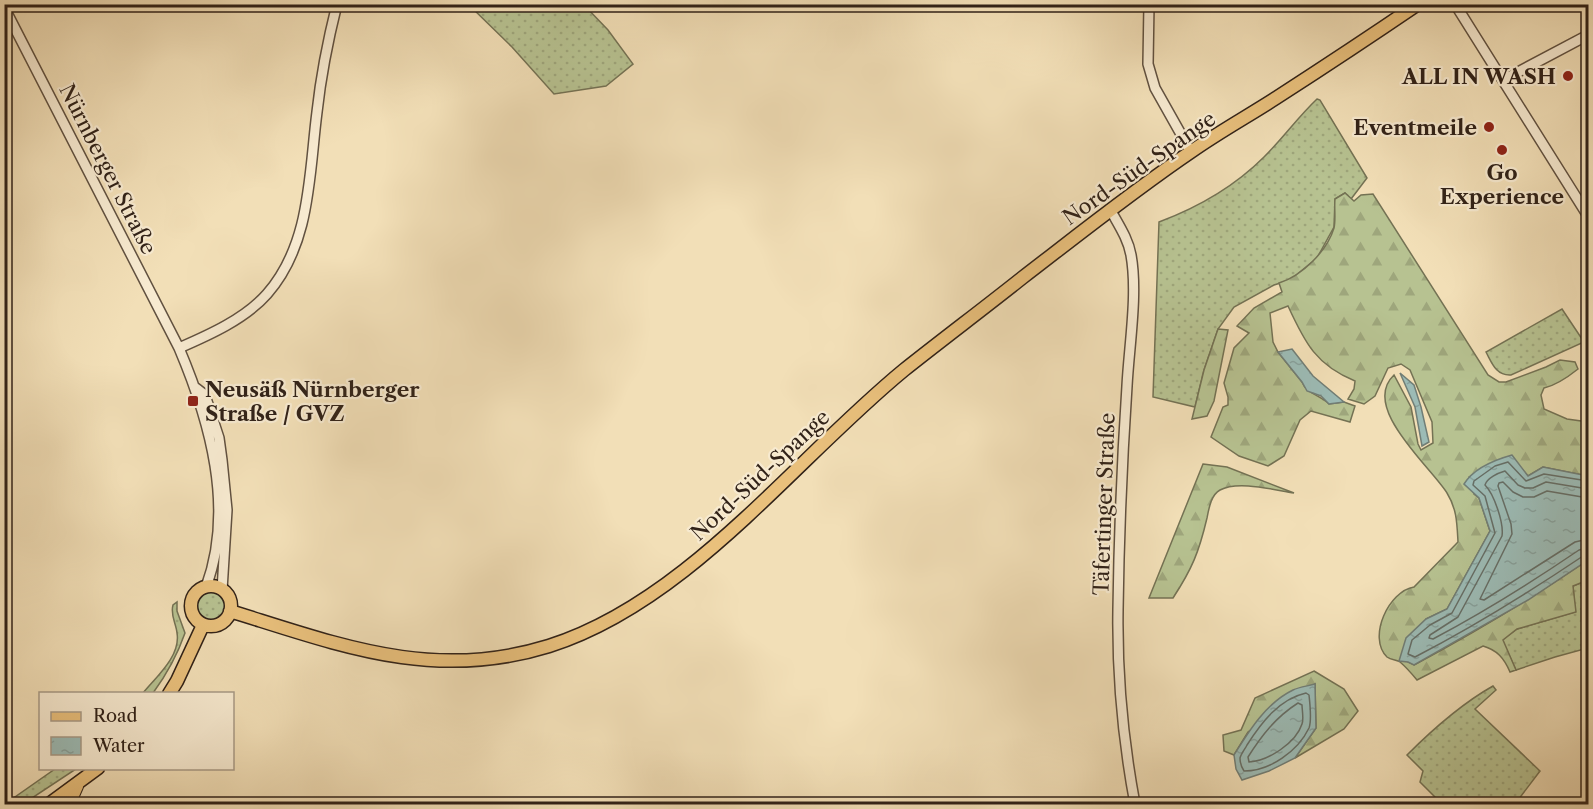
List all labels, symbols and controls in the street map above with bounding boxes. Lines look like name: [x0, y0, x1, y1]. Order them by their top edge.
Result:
place label: ALL IN WASH: [1401, 64, 1556, 89]
marker: ALL IN WASH: [1561, 69, 1575, 83]
street label: Nürnberger Straße: [54, 80, 162, 258]
street label: Nord-Süd-Spange: [1058, 106, 1220, 230]
place label: Eventmeile: [1353, 115, 1477, 140]
marker: Eventmeile: [1482, 120, 1496, 134]
marker: Go Experience: [1495, 143, 1509, 157]
place label: Go Experience: [1440, 160, 1564, 209]
place label: Neusäß Nürnberger Straße / GVZ: [205, 377, 420, 426]
marker: Neusäß Nürnberger Straße / GVZ: [186, 394, 200, 408]
street label: Nord-Süd-Spange: [685, 404, 835, 546]
street label: Täfertinger Straße: [1088, 412, 1120, 596]
legend: [39, 692, 234, 770]
text: Road: [93, 705, 138, 727]
text: Water: [92, 735, 145, 757]

